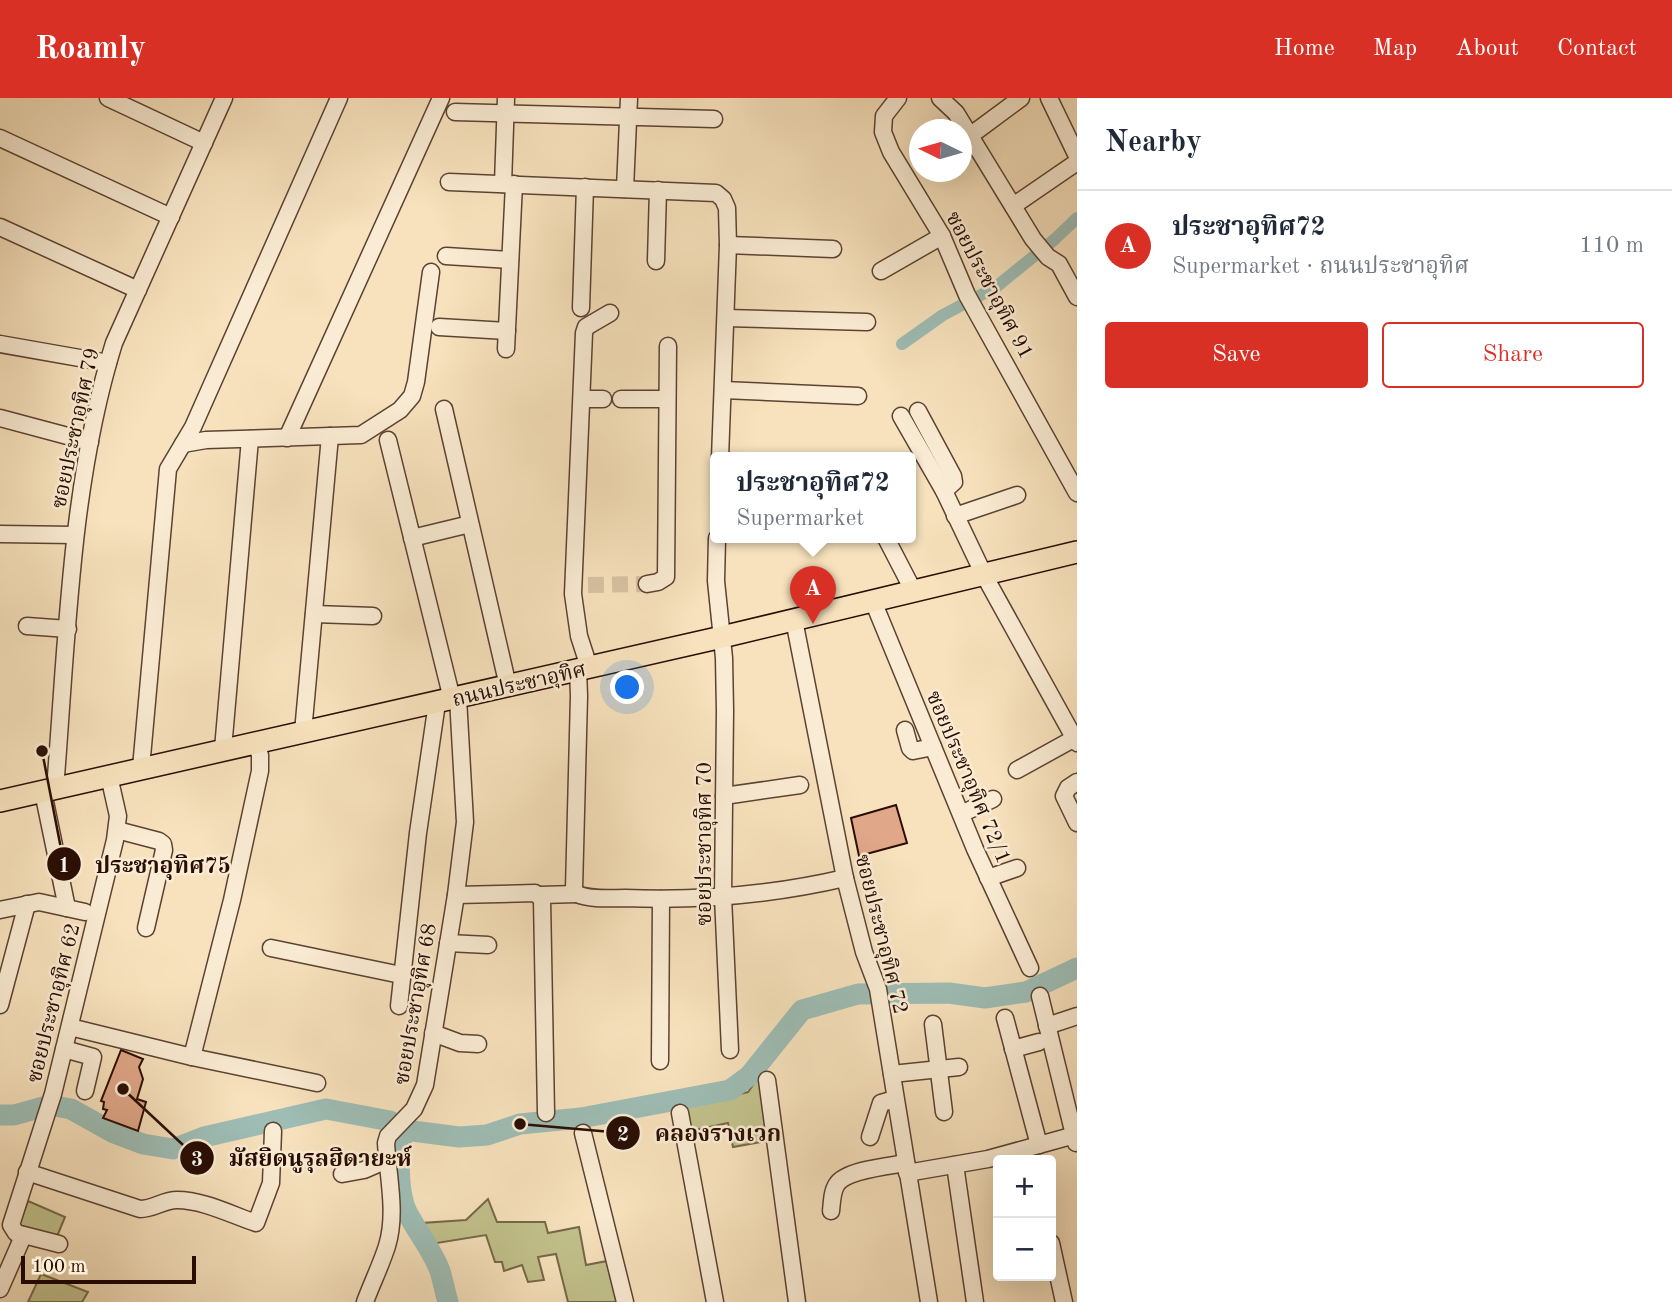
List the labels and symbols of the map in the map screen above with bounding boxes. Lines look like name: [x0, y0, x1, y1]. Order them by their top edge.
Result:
north arrow: [909, 119, 972, 182]
street label: ซอยประชาอุทิศ 91: [939, 208, 1038, 364]
street label: ซอยประชาอุทิศ 79: [47, 346, 106, 511]
pin: A: [790, 566, 836, 624]
street label: ถนนประชาอุทิศ: [450, 658, 589, 713]
your location: [610, 670, 644, 704]
street label: ซอยประชาอุทิศ 72/1: [920, 687, 1015, 868]
street label: ซอยประชาอุทิศ 70: [693, 762, 718, 926]
callout: ประชาอุทิศ75: [46, 842, 245, 886]
street label: ซอยประชาอุทิศ 72: [849, 852, 912, 1017]
text: ประชาอุทิศ75: [95, 854, 231, 880]
text: 1: [58, 856, 70, 877]
street label: ซอยประชาอุทิศ 62: [23, 921, 86, 1086]
street label: ซอยประชาอุทิศ 68: [390, 921, 443, 1087]
callout: คลองรางเวก: [606, 1111, 795, 1155]
text: คลองรางเวก: [655, 1123, 781, 1146]
text: 2: [617, 1125, 629, 1146]
callout: มัสยิดนูรุลฮิดายะห์: [180, 1136, 426, 1180]
text: มัสยิดนูรุลฮิดายะห์: [229, 1145, 413, 1173]
text: 3: [191, 1150, 203, 1171]
scale bar: [21, 1253, 196, 1285]

